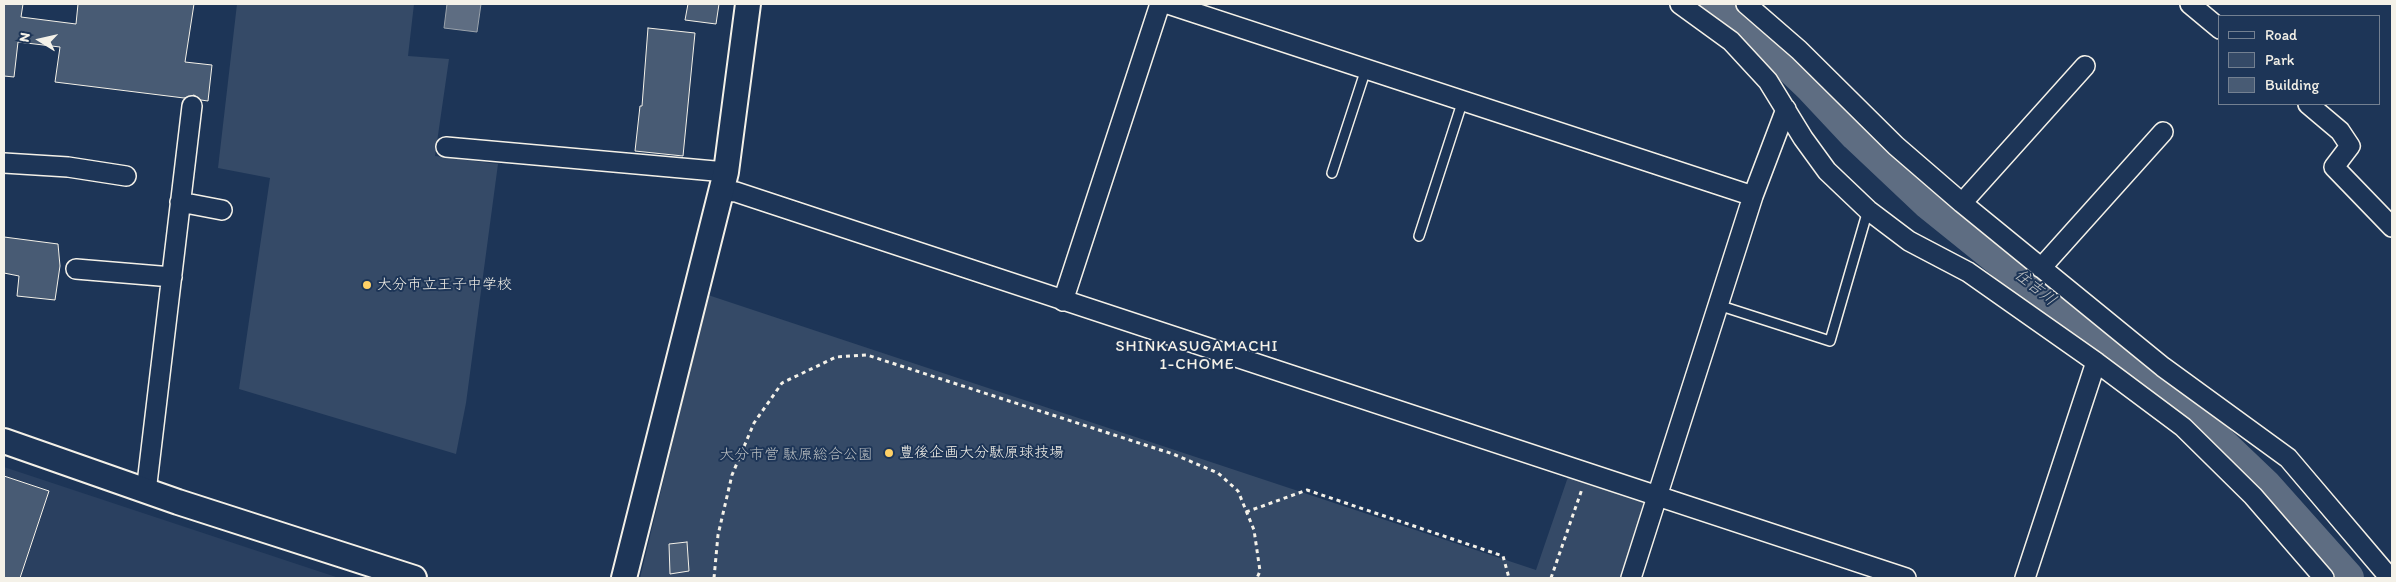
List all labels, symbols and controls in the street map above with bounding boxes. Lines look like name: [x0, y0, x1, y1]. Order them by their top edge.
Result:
north arrow: [15, 15, 65, 65]
legend: [2218, 15, 2381, 105]
text: Road: [2265, 26, 2297, 44]
text: N: [16, 31, 34, 43]
text: Park: [2265, 51, 2295, 69]
text: Building: [2265, 76, 2319, 94]
water label: 住吉川: [2010, 265, 2060, 311]
place label: 大分市立王子中学校: [377, 276, 512, 294]
marker: 大分市立王子中学校: [361, 279, 373, 291]
district label: SHINKASUGAMACHI 1-CHOME: [1113, 337, 1281, 375]
place label: 豊後企画大分駄原球技場: [899, 444, 1064, 462]
park label: 大分市営 駄原総合公園: [719, 446, 873, 464]
marker: 豊後企画大分駄原球技場: [883, 447, 895, 459]

